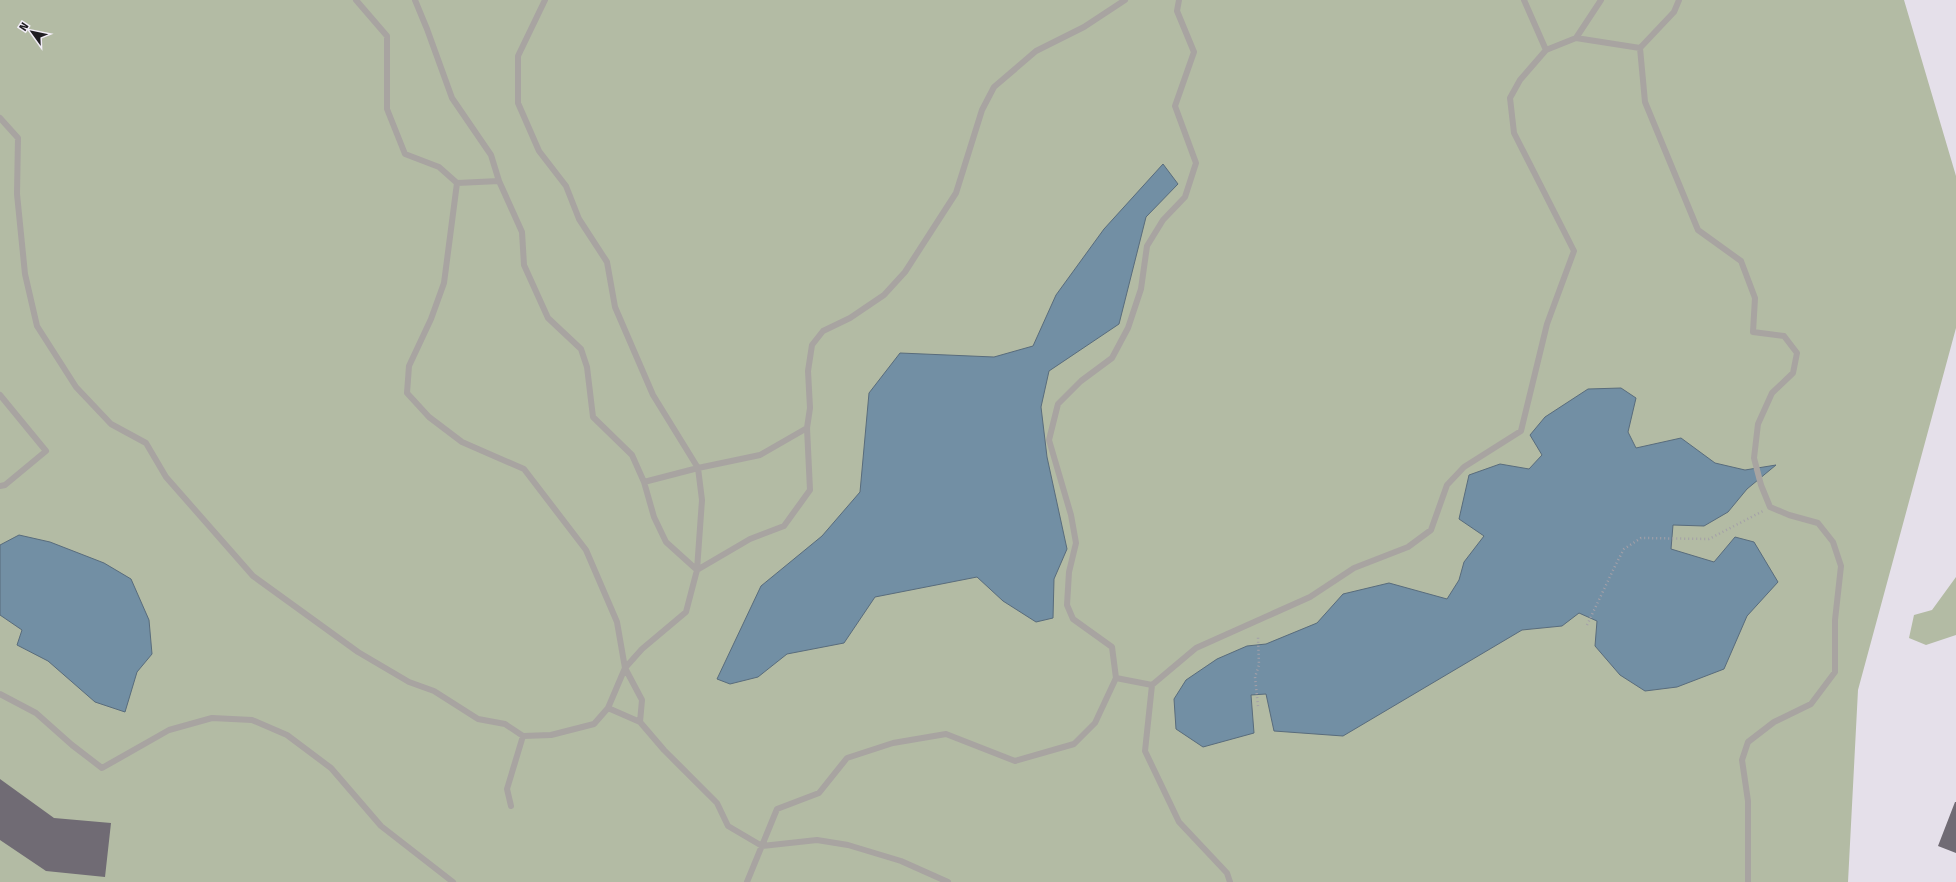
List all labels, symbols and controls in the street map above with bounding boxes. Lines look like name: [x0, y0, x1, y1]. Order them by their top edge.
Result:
north arrow: [12, 12, 52, 52]
text: N: [17, 20, 31, 33]

